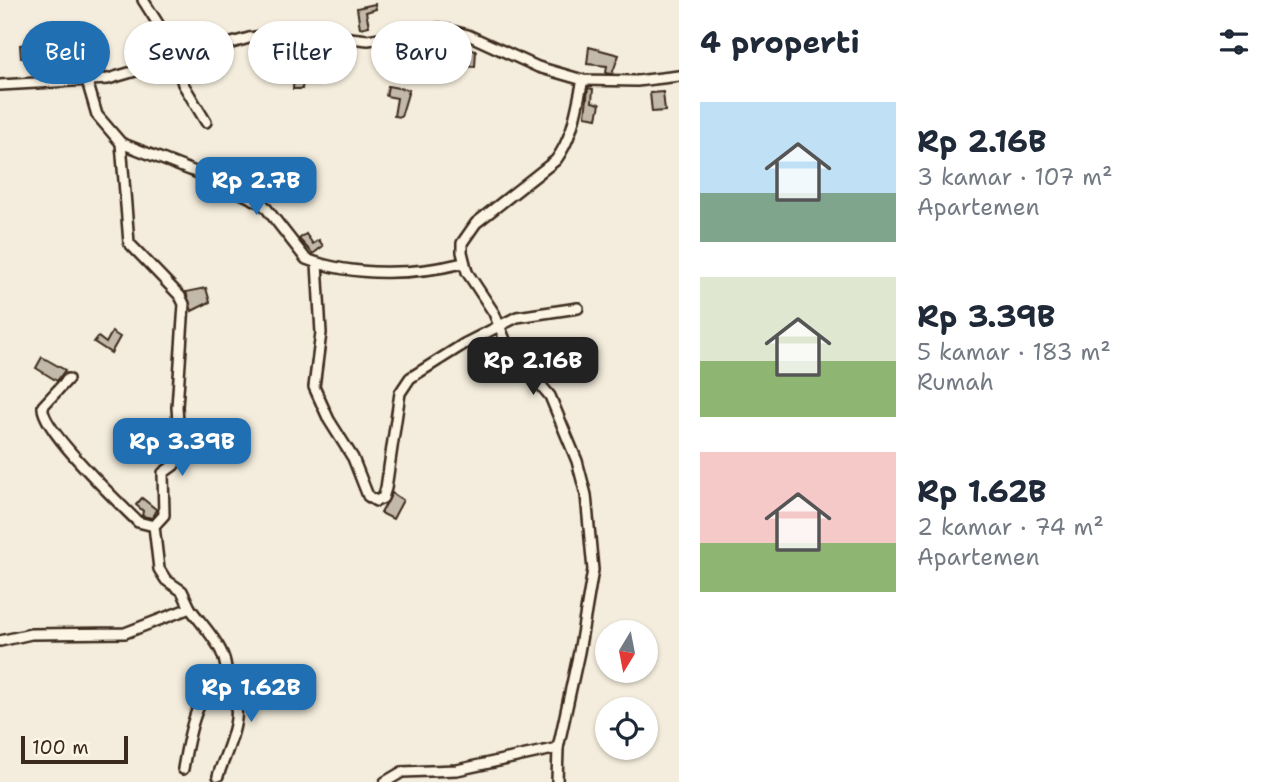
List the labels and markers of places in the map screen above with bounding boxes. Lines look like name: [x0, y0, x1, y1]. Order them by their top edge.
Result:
pin: Rp 2.7B: [191, 158, 321, 217]
pin: Rp 2.16B: [461, 338, 605, 397]
pin: Rp 3.39B: [110, 419, 254, 478]
pin: Rp 1.62B: [179, 664, 323, 724]

